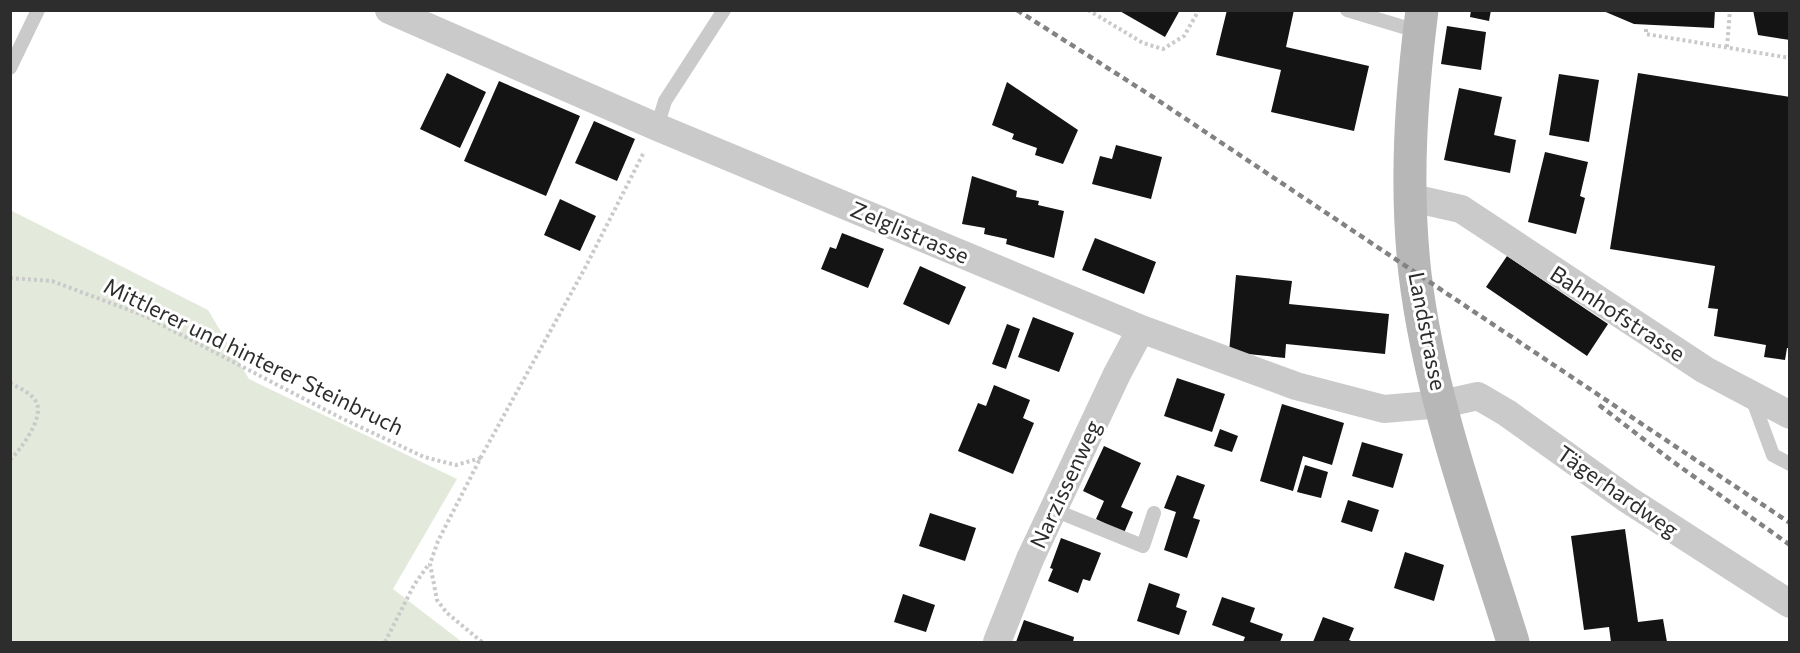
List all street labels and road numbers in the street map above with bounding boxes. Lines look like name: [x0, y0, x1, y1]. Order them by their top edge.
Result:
street label: Zelglistrasse: [847, 195, 973, 269]
street label: Bahnhofstrasse: [1545, 259, 1691, 367]
street label: Landstrasse: [1403, 269, 1453, 393]
street label: Mittlerer und hinterer Steinbruch: [100, 272, 408, 440]
street label: Narzissenweg: [1024, 416, 1106, 552]
street label: Tägerhardweg: [1552, 439, 1684, 543]

